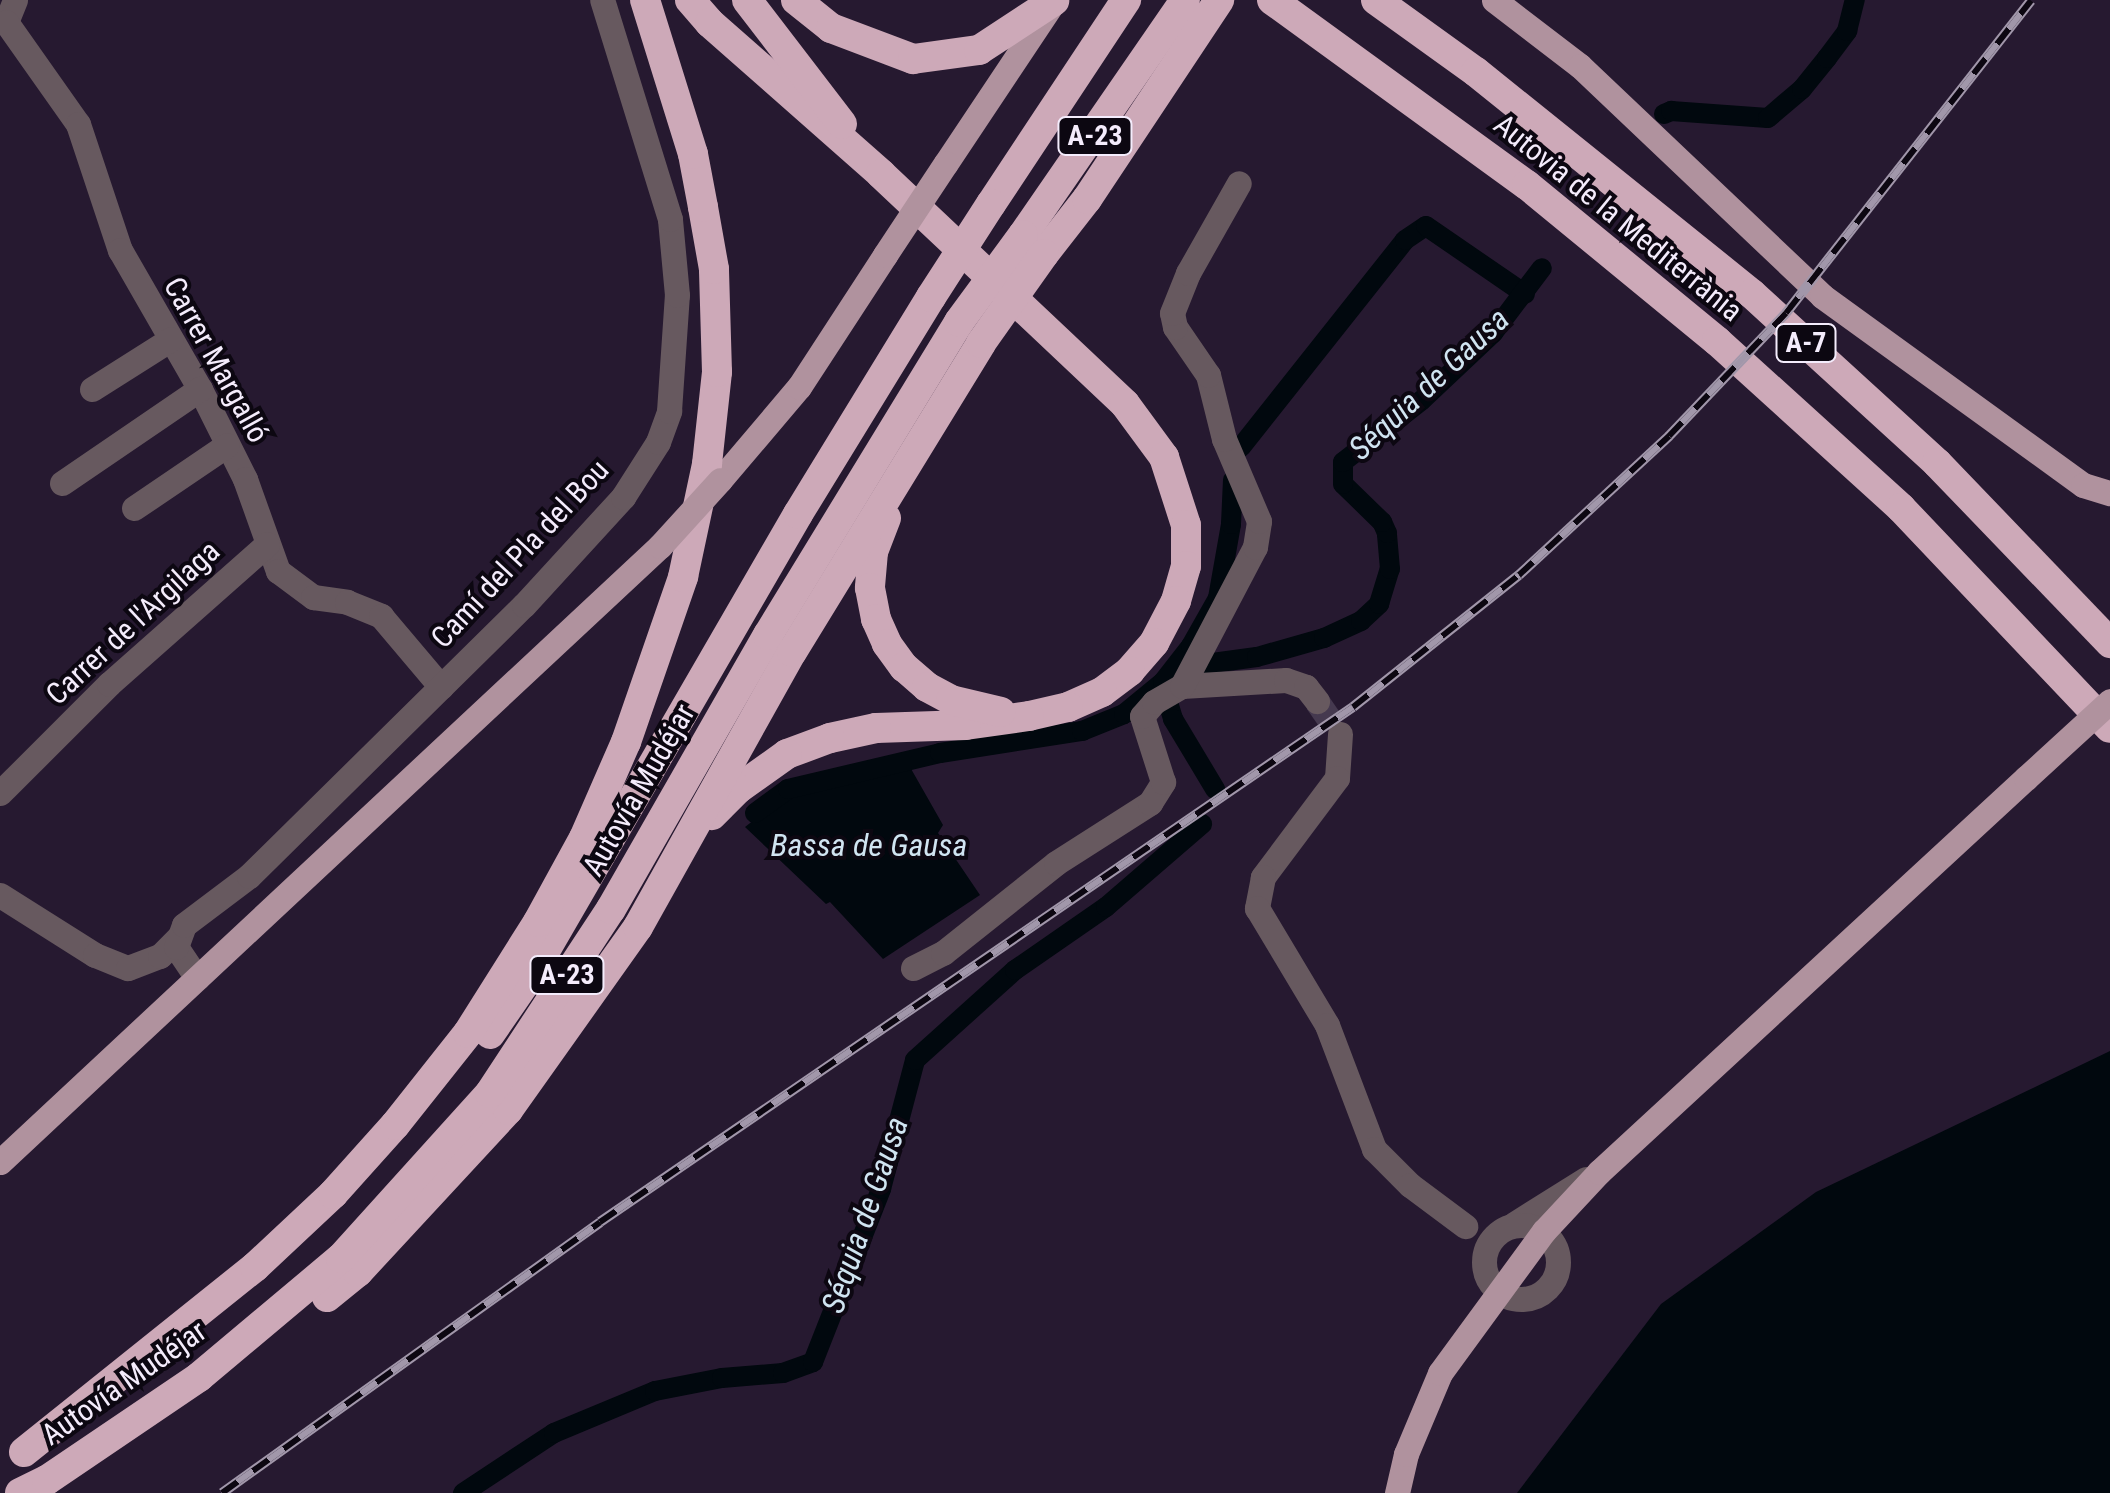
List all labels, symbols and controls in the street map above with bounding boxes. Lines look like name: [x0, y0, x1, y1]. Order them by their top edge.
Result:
street label: Autovia de la Mediterrània: [1486, 107, 1750, 329]
road number: A-23: [1055, 113, 1135, 159]
street label: Carrer Margalló: [156, 271, 276, 449]
water label: Séquia de Gausa: [1341, 300, 1517, 468]
road number: A-7: [1774, 320, 1838, 366]
street label: Camí del Pla del Bou: [424, 452, 616, 656]
street label: Carrer de l'Argilaga: [39, 533, 227, 713]
street label: Autovía Mudéjar: [575, 698, 703, 882]
water label: Bassa de Gausa: [771, 826, 967, 864]
road number: A-23: [527, 952, 607, 998]
water label: Séquia de Gausa: [813, 1112, 917, 1318]
street label: Autovía Mudéjar: [35, 1313, 213, 1453]

